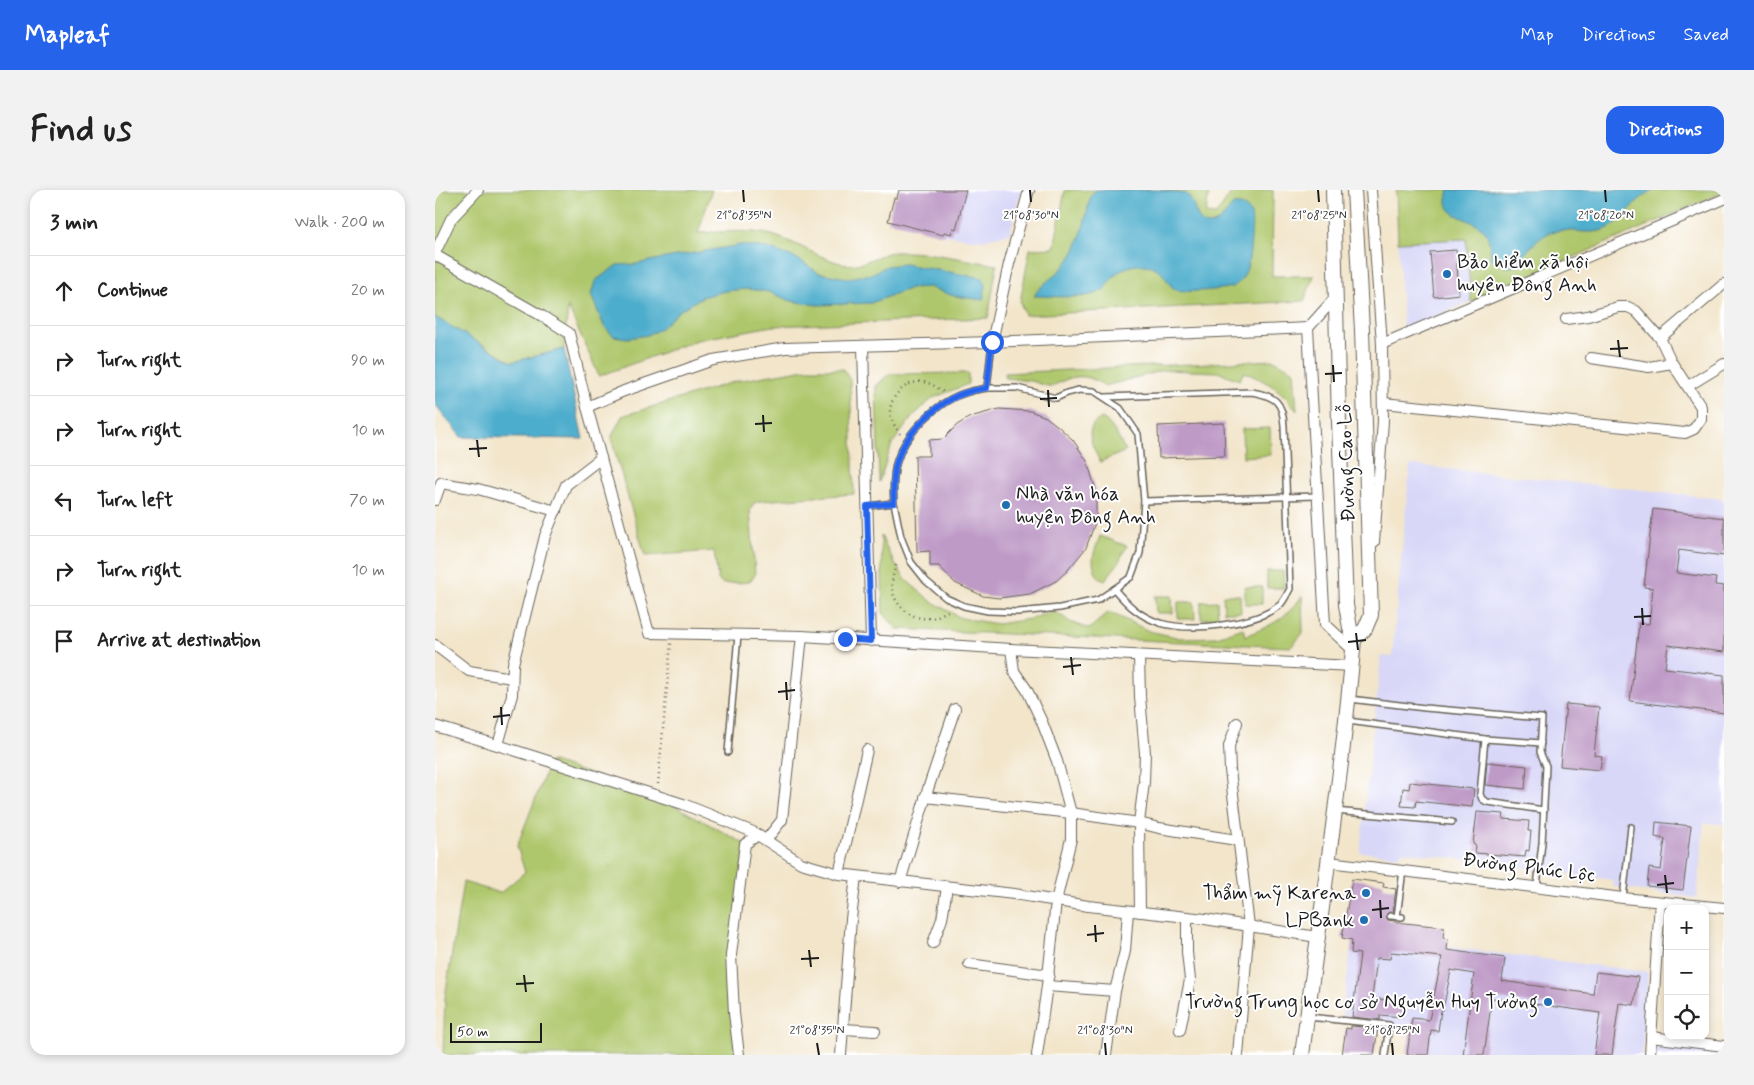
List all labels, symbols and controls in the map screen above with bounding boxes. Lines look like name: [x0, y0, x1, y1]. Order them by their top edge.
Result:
text: Mapleaf: [25, 20, 110, 51]
text: Map: [1521, 23, 1554, 47]
text: Directions: [1582, 23, 1656, 47]
text: Saved: [1684, 23, 1729, 47]
button: Directions: [1606, 106, 1724, 154]
text: Find us: [30, 107, 132, 153]
text: 21°08'35"N: [716, 208, 772, 224]
text: 21°08'30"N: [1003, 208, 1059, 224]
text: 21°08'25"N: [1291, 208, 1347, 224]
text: 21°08'20"N: [1578, 208, 1634, 224]
text: 3 min: [50, 209, 98, 237]
text: Walk · 200 m: [294, 212, 385, 233]
place label: Bảo hiểm xã hội huyện Đông Anh: [1457, 249, 1597, 301]
marker: Bảo hiểm xã hội huyện Đông Anh: [1441, 268, 1453, 280]
icon: ahead: [50, 277, 78, 305]
text: Continue: [97, 278, 168, 303]
text: 20 m: [351, 280, 385, 301]
route start: [981, 331, 1004, 354]
icon: right: [50, 347, 78, 375]
text: Turn right: [97, 348, 181, 373]
text: 90 m: [351, 350, 385, 371]
street label: Đường Cao Lỗ: [1331, 403, 1365, 522]
icon: right: [50, 417, 78, 445]
text: Turn right: [97, 418, 181, 443]
text: 10 m: [352, 420, 385, 441]
place label: Nhà văn hóa huyện Đông Anh: [1016, 481, 1156, 533]
icon: left: [50, 487, 78, 515]
text: Turn left: [97, 488, 173, 513]
text: 70 m: [349, 490, 385, 511]
marker: Nhà văn hóa huyện Đông Anh: [1000, 499, 1012, 511]
icon: right: [50, 557, 78, 585]
text: Turn right: [97, 558, 181, 583]
text: 10 m: [352, 560, 385, 581]
icon: arrive: [50, 627, 78, 655]
text: Arrive at destination: [97, 628, 261, 653]
route end: [834, 628, 857, 651]
street label: Đường Phúc Lộc: [1461, 846, 1597, 892]
place label: Thẩm mỹ Karena: [1202, 880, 1357, 907]
marker: Thẩm mỹ Karena: [1360, 887, 1372, 899]
map controls: [1664, 905, 1709, 1040]
button: +: [1664, 905, 1709, 950]
place label: LPBank: [1285, 907, 1354, 934]
marker: LPBank: [1358, 914, 1370, 926]
button: −: [1664, 950, 1709, 995]
place label: Trường Trung học cơ sở Nguyễn Huy Tưởng: [1185, 989, 1538, 1018]
button: locate: [1664, 995, 1709, 1040]
marker: Trường Trung học cơ sở Nguyễn Huy Tưởng: [1542, 996, 1554, 1008]
scale bar: [450, 1020, 543, 1043]
text: 50 m: [457, 1023, 488, 1041]
text: 21°08'35"N: [789, 1023, 845, 1039]
text: 21°08'30"N: [1077, 1023, 1133, 1039]
text: 21°08'25"N: [1364, 1023, 1420, 1039]

